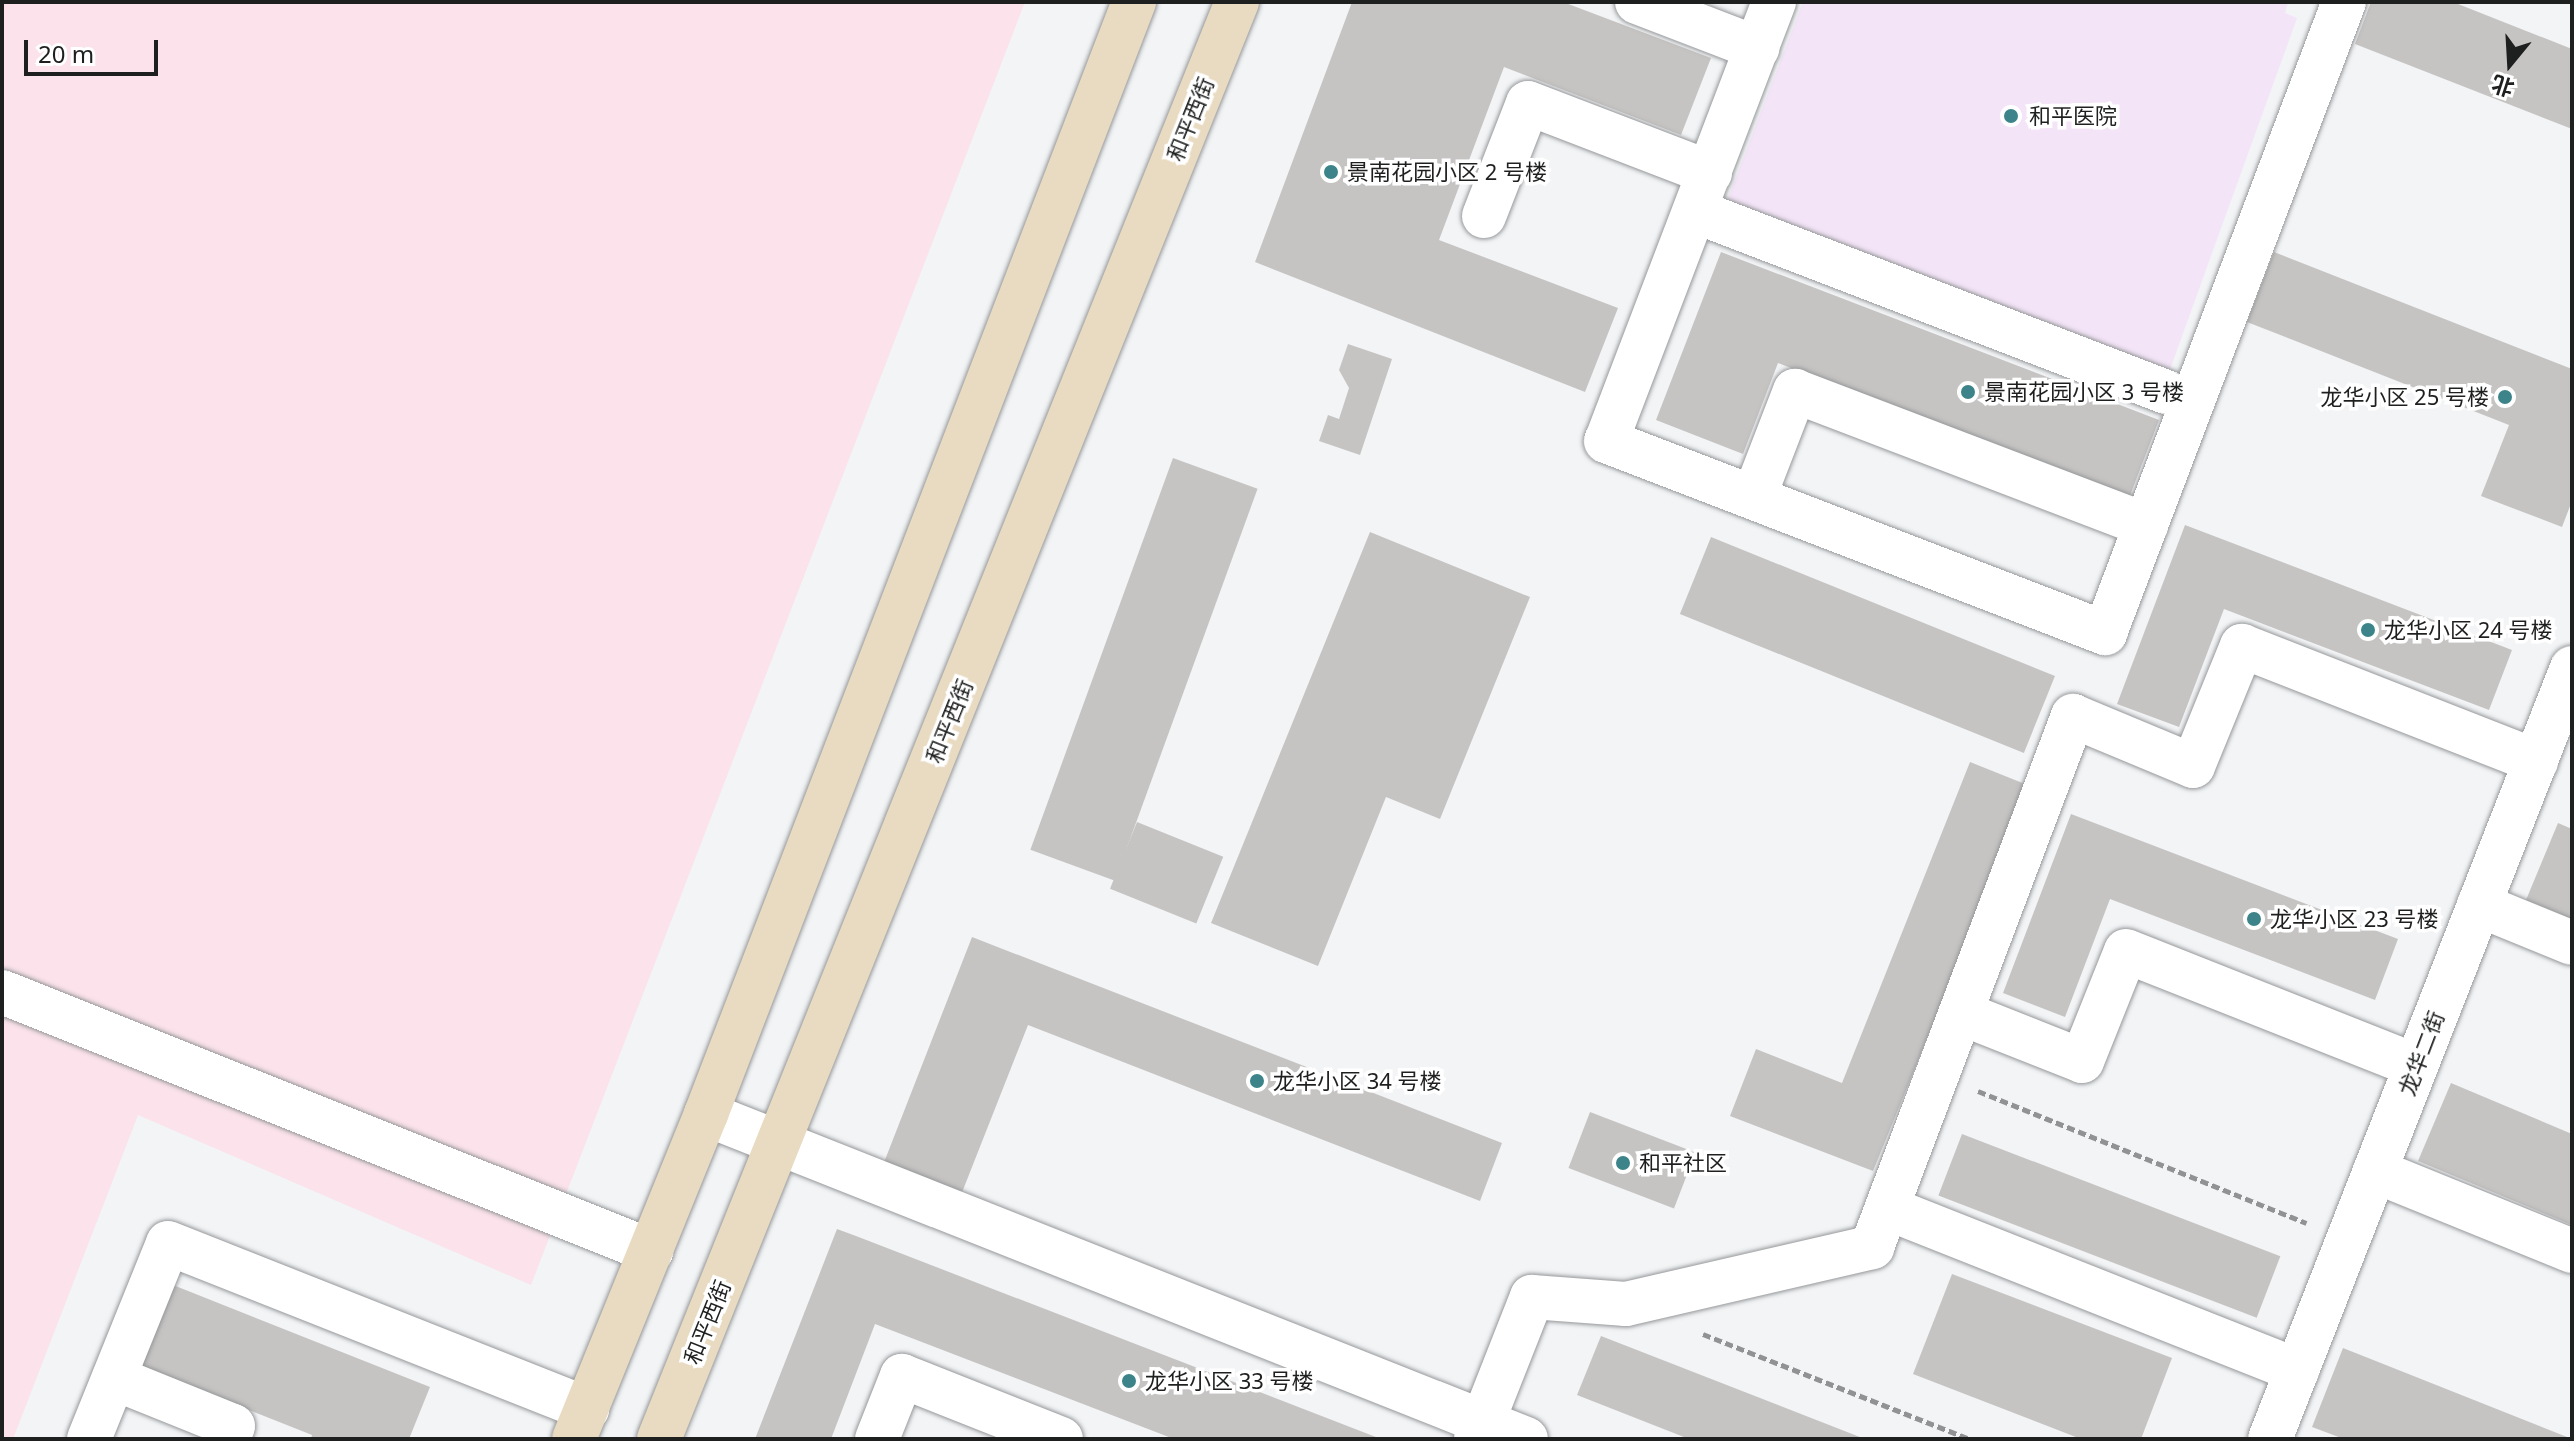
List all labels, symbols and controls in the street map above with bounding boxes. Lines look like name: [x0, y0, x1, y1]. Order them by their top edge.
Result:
scale bar: [28, 24, 162, 74]
north arrow: [2470, 24, 2550, 104]
text: 20 m: [38, 37, 94, 70]
text: 北: [2487, 69, 2518, 104]
street label: 和平西街: [1161, 73, 1219, 165]
place label: 和平医院: [2029, 103, 2117, 129]
marker: 和平医院: [2000, 105, 2022, 127]
place label: 景南花园小区 2 号楼: [1347, 159, 1547, 185]
marker: 景南花园小区 2 号楼: [1322, 163, 1340, 181]
place label: 景南花园小区 3 号楼: [1984, 379, 2184, 405]
marker: 景南花园小区 3 号楼: [1959, 383, 1977, 401]
place label: 龙华小区 25 号楼: [2320, 384, 2489, 410]
marker: 龙华小区 25 号楼: [2496, 388, 2514, 406]
place label: 龙华小区 24 号楼: [2384, 617, 2553, 643]
marker: 龙华小区 24 号楼: [2359, 621, 2377, 639]
street label: 和平西街: [920, 675, 978, 767]
place label: 龙华小区 23 号楼: [2270, 906, 2439, 932]
marker: 龙华小区 23 号楼: [2245, 910, 2263, 928]
street label: 龙华二街: [2393, 1007, 2449, 1099]
place label: 龙华小区 34 号楼: [1273, 1068, 1442, 1094]
marker: 龙华小区 34 号楼: [1248, 1072, 1266, 1090]
place label: 和平社区: [1639, 1150, 1727, 1176]
marker: 和平社区: [1614, 1154, 1632, 1172]
street label: 和平西街: [678, 1276, 736, 1368]
place label: 龙华小区 33 号楼: [1145, 1368, 1314, 1394]
marker: 龙华小区 33 号楼: [1120, 1372, 1138, 1390]

